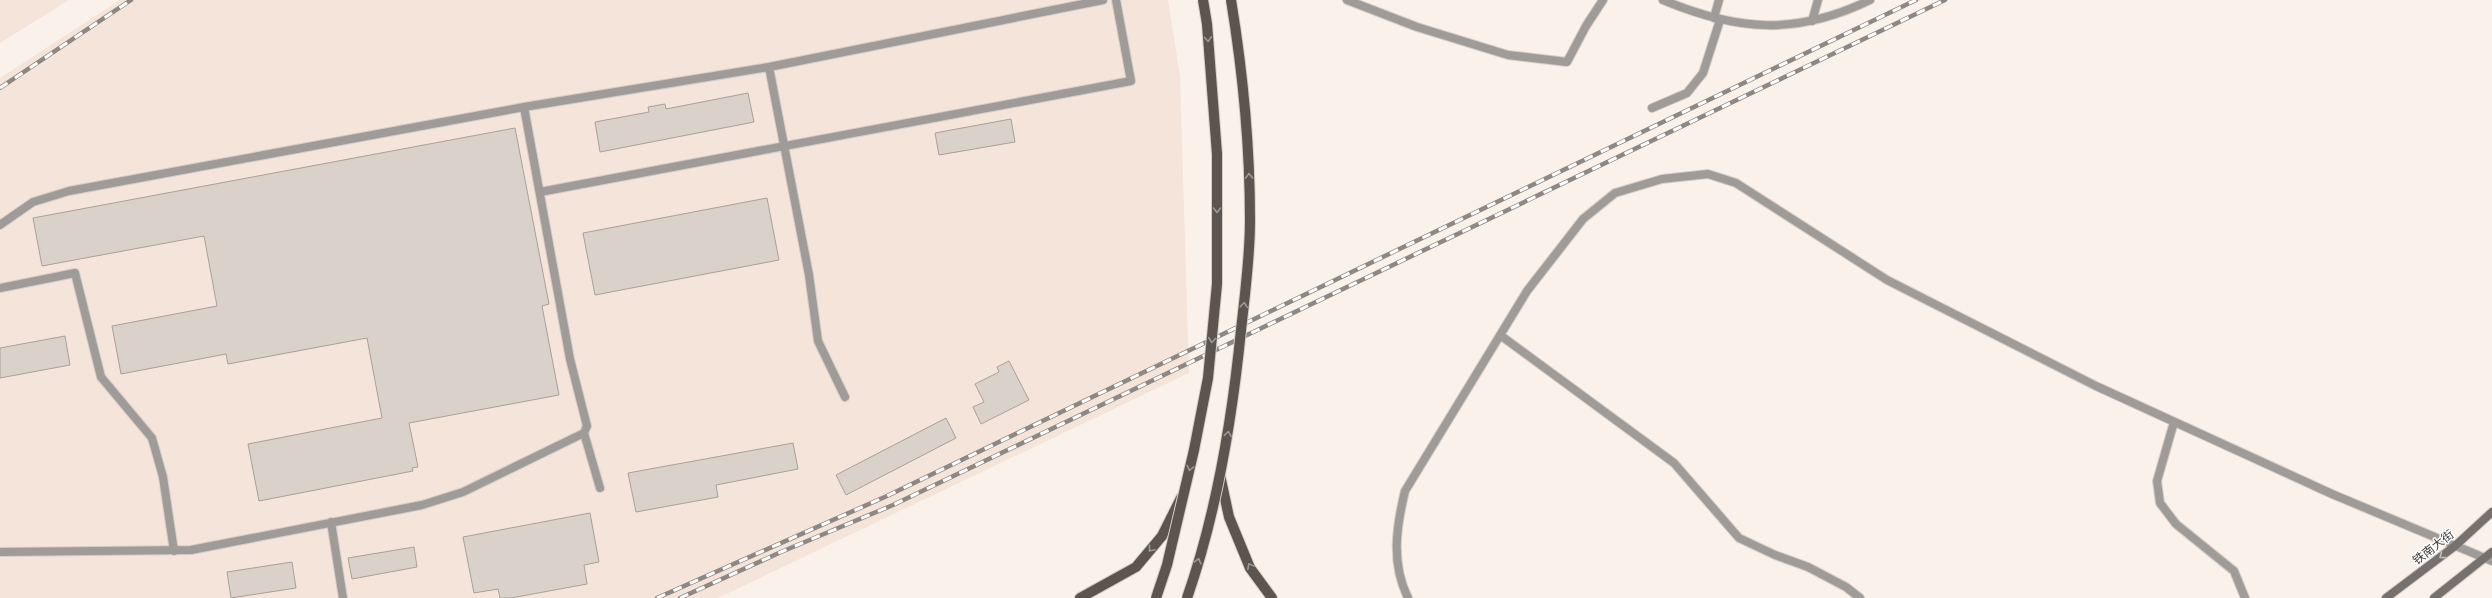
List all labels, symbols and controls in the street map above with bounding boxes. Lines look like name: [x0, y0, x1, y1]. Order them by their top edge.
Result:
one-way arrow: [1204, 36, 1213, 42]
one-way arrow: [1244, 173, 1253, 179]
one-way arrow: [1213, 207, 1221, 213]
one-way arrow: [1239, 302, 1248, 308]
one-way arrow: [1207, 337, 1216, 343]
one-way arrow: [1223, 431, 1232, 437]
one-way arrow: [1186, 465, 1194, 471]
street label: 铁南大街: [2409, 526, 2457, 568]
one-way arrow: [1149, 544, 1156, 551]
one-way arrow: [2439, 551, 2446, 558]
one-way arrow: [1193, 557, 1202, 564]
one-way arrow: [1247, 563, 1255, 570]

